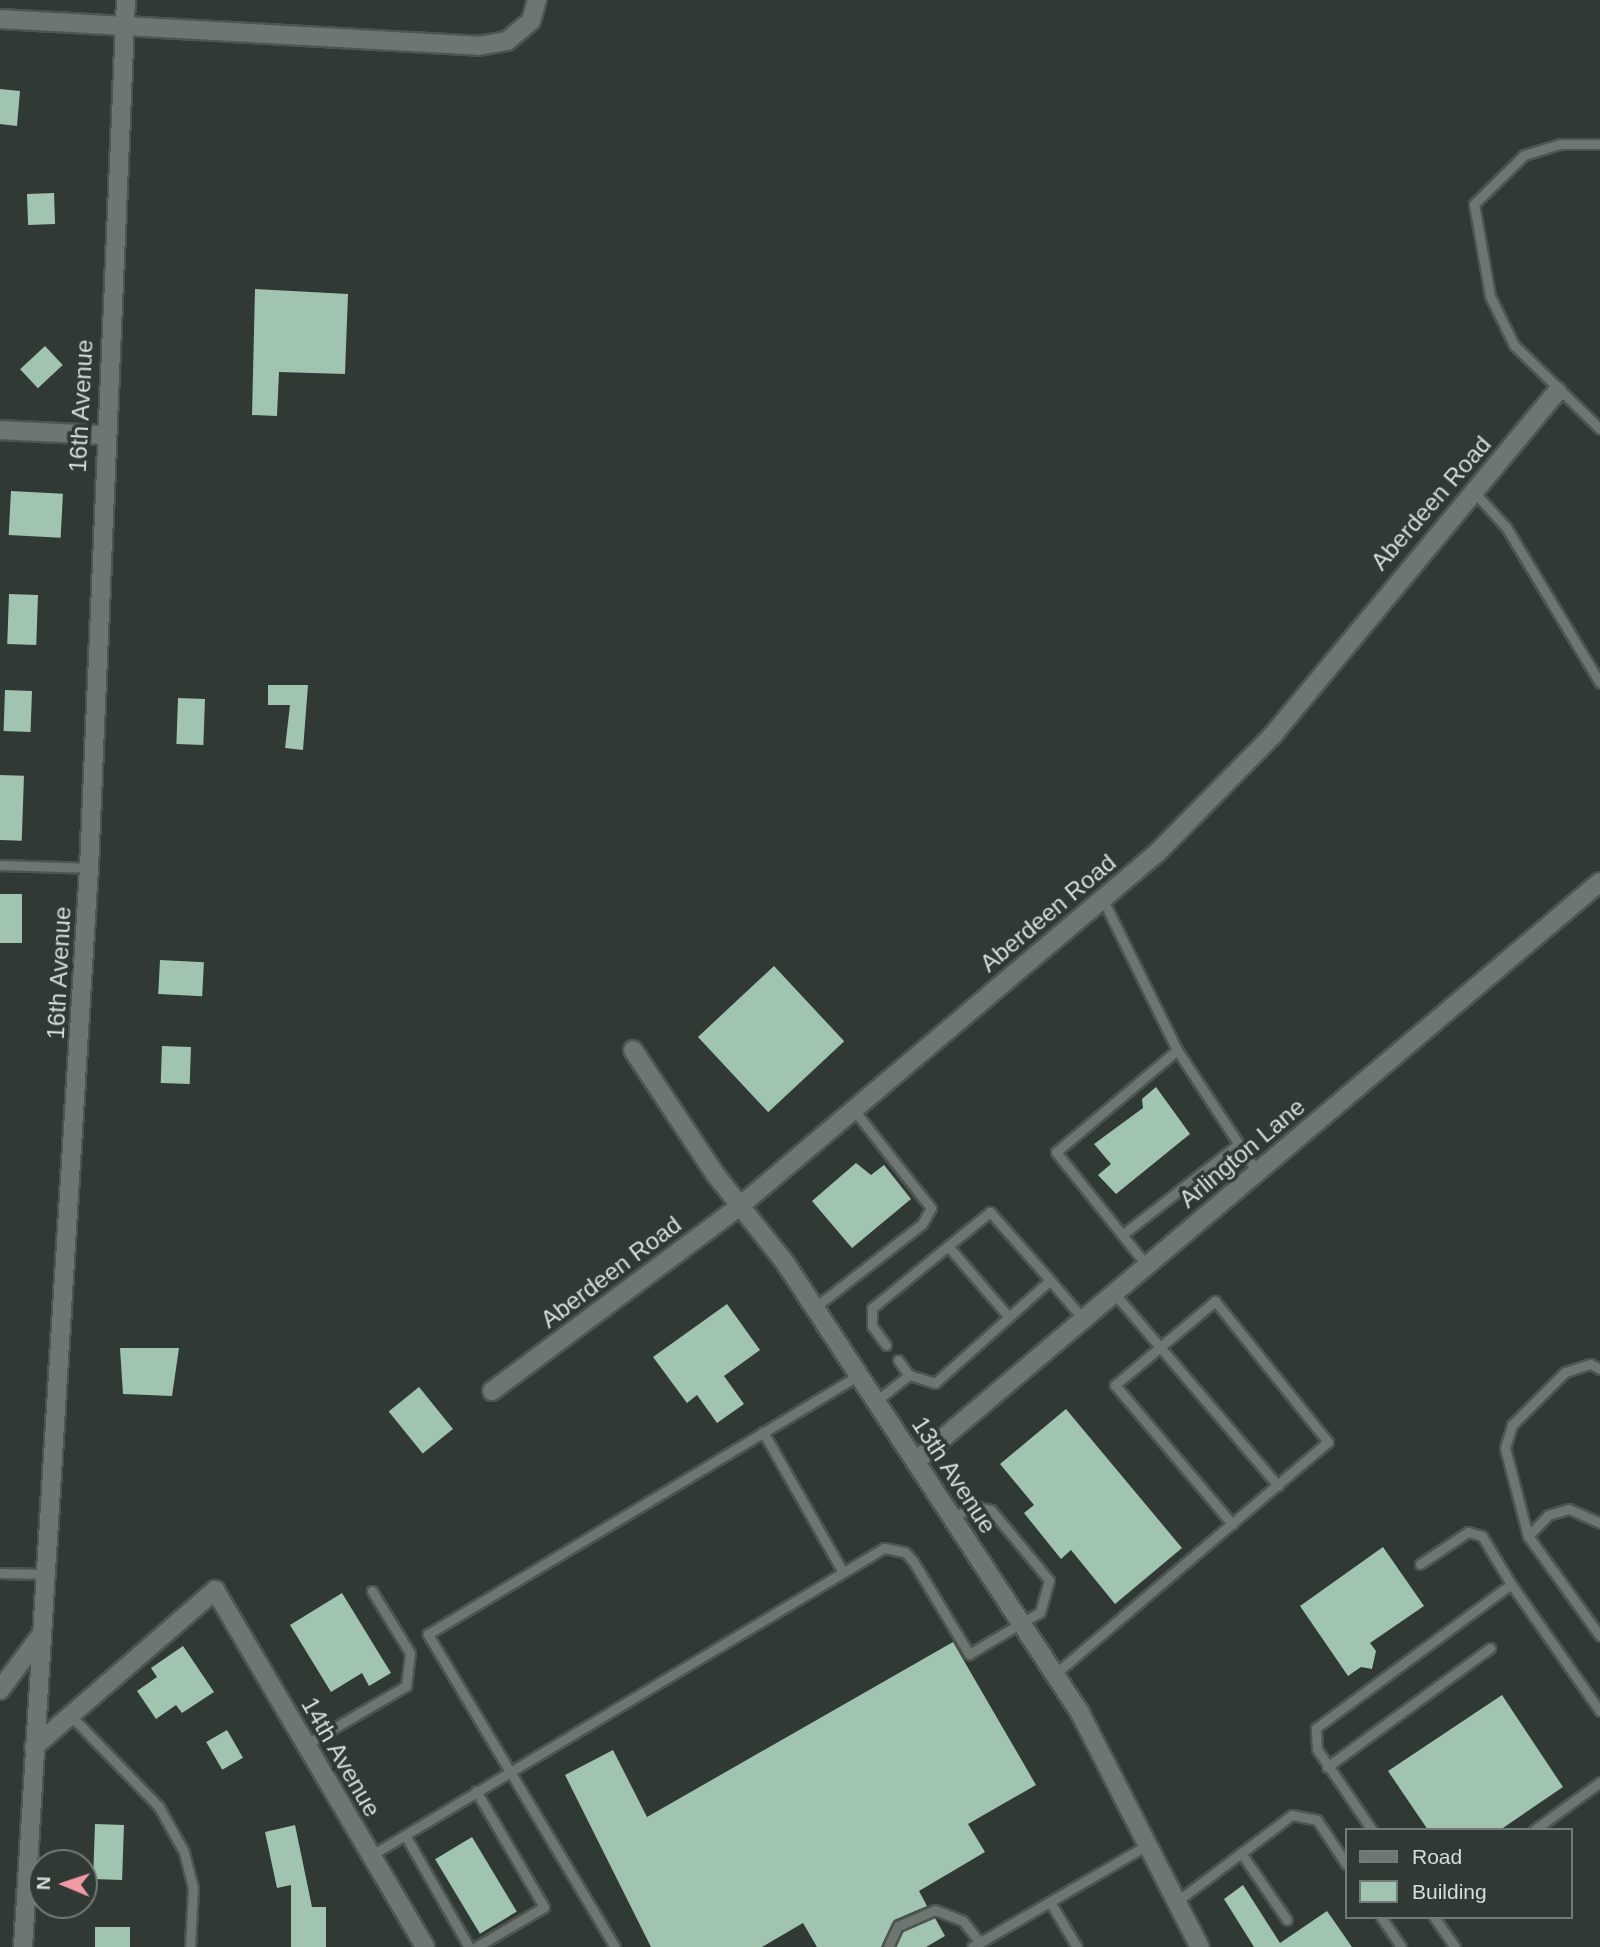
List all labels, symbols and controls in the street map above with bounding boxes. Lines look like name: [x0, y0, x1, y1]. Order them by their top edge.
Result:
street label: 16th Avenue: [63, 338, 99, 474]
street label: Aberdeen Road: [1365, 430, 1497, 576]
street label: Aberdeen Road: [974, 848, 1122, 978]
street label: 16th Avenue: [41, 905, 77, 1041]
street label: Arlington Lane: [1173, 1092, 1311, 1214]
street label: Aberdeen Road: [535, 1210, 687, 1334]
street label: 13th Avenue: [905, 1411, 1003, 1539]
street label: 14th Avenue: [295, 1692, 387, 1822]
legend: [1344, 1828, 1572, 1919]
text: Road: [1412, 1845, 1462, 1868]
north arrow: [28, 1849, 98, 1919]
text: N: [33, 1876, 54, 1891]
text: Building: [1412, 1880, 1487, 1903]

